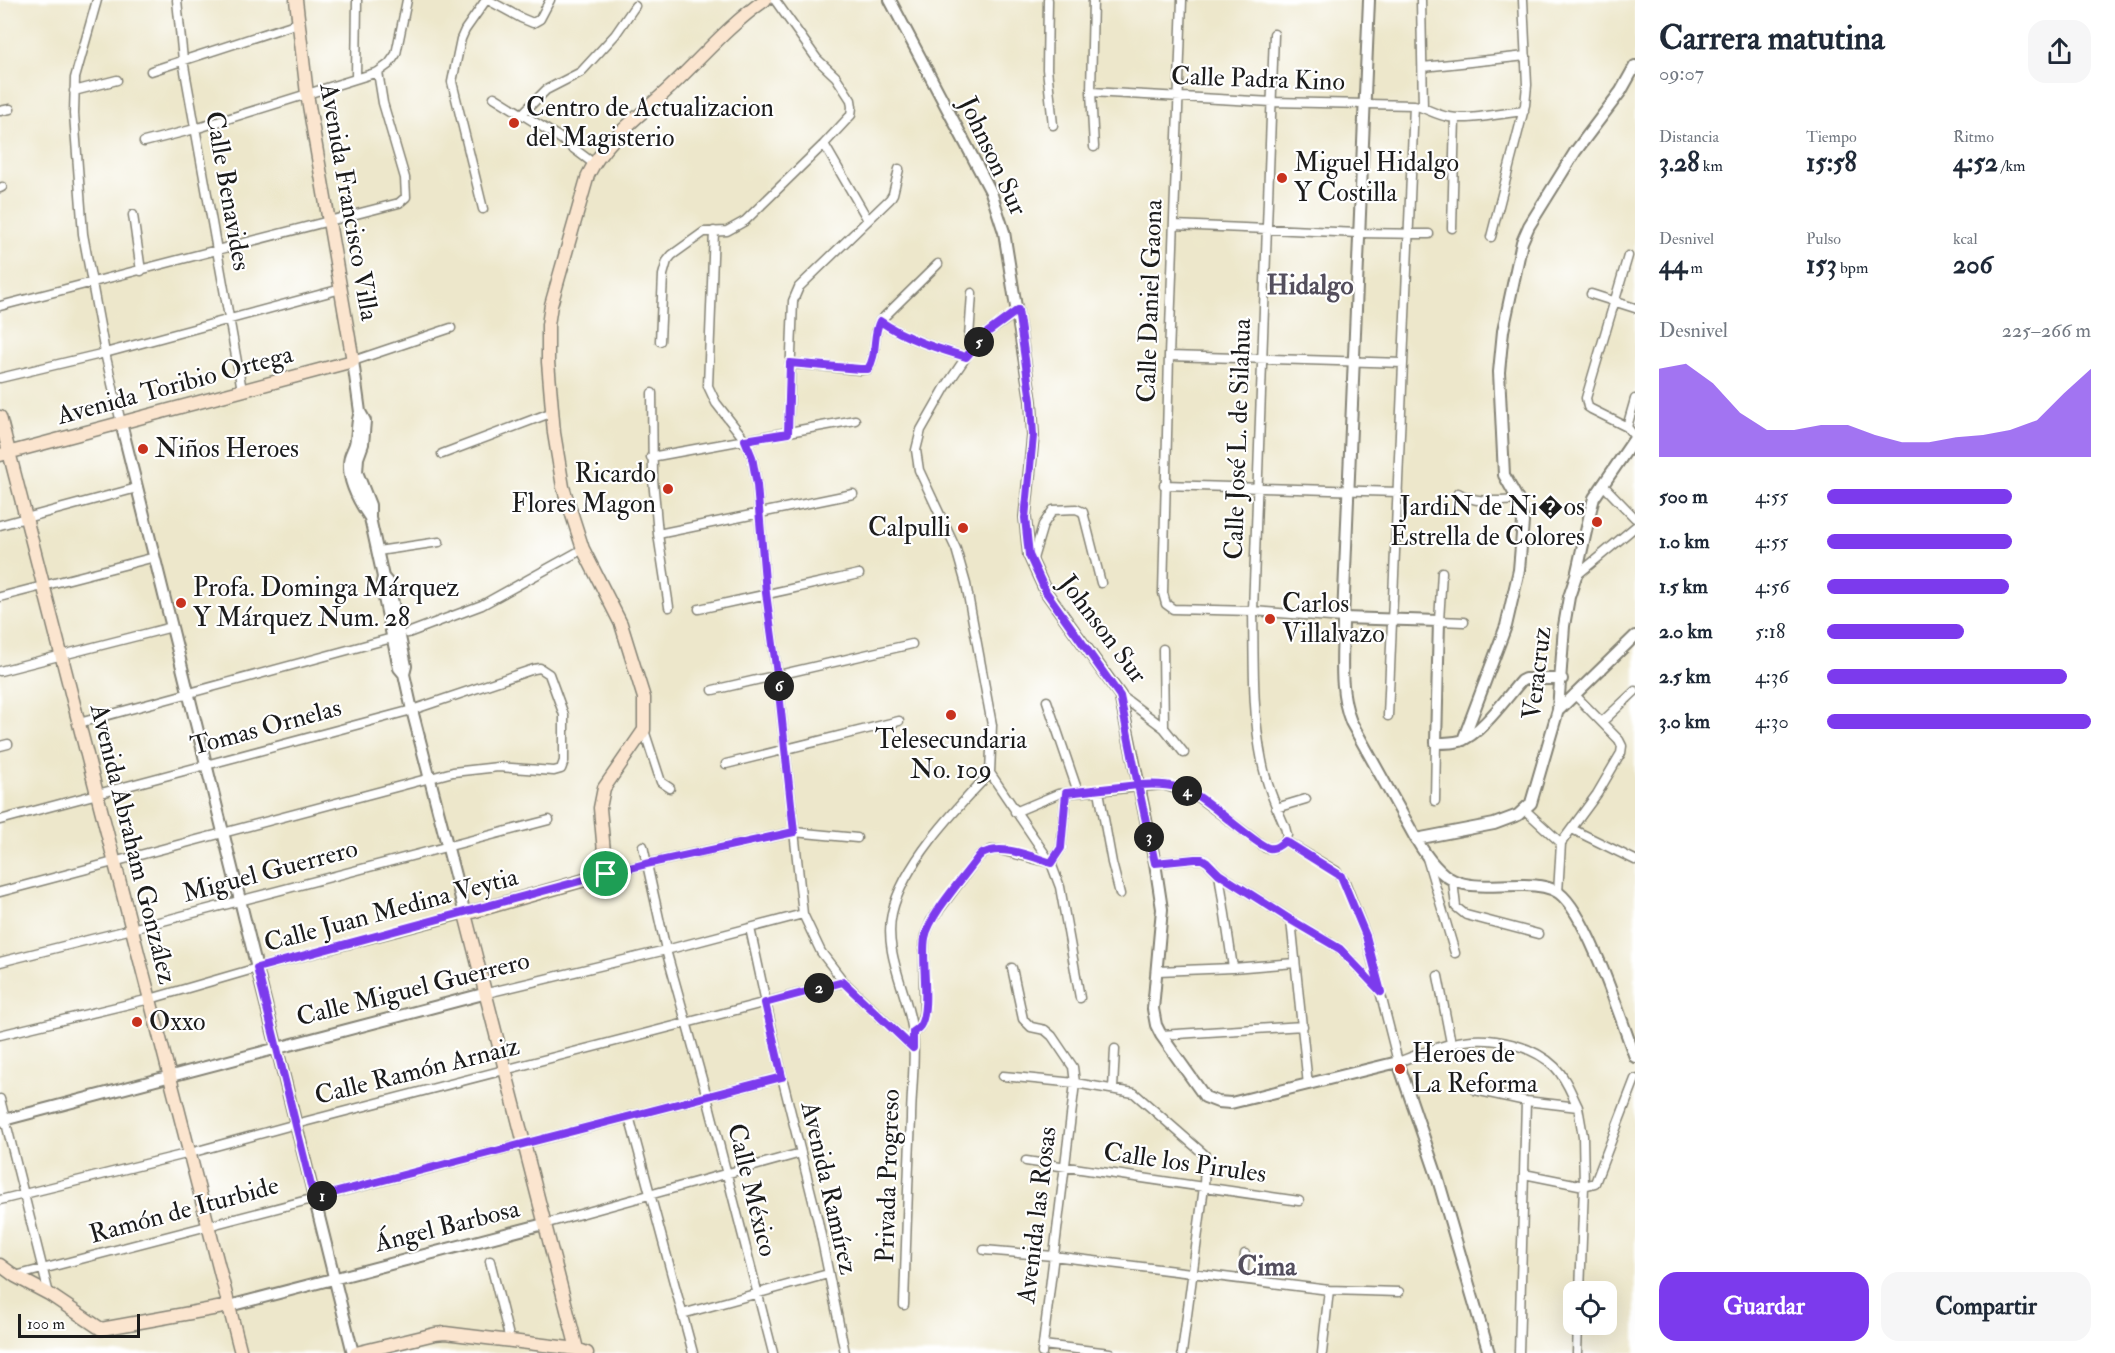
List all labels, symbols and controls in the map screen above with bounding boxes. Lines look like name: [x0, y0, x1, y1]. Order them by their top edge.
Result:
text: Carrera matutina: [1659, 18, 1885, 59]
button: share: [2028, 20, 2091, 83]
street label: Calle Padra Kino: [1170, 60, 1346, 98]
text: 09:07: [1659, 61, 1704, 86]
street label: Avenida Francisco Villa: [312, 80, 386, 323]
street label: Johnson Sur: [951, 91, 1035, 221]
place label: Centro de Actualizacion del Magisterio: [526, 92, 774, 154]
street label: Calle Benavides: [198, 109, 258, 273]
marker: Centro de Actualizacion del Magisterio: [507, 116, 521, 130]
text: Distancia: [1659, 127, 1719, 147]
text: Tiempo: [1806, 127, 1857, 147]
text: Ritmo: [1953, 127, 1994, 147]
place label: Miguel Hidalgo Y Costilla: [1294, 147, 1459, 209]
text: 3.28: [1659, 147, 1699, 179]
text: 15:58: [1806, 147, 1857, 179]
text: 4:52: [1953, 147, 1998, 179]
text: km: [1699, 156, 1723, 176]
text: /km: [1998, 156, 2026, 176]
marker: Miguel Hidalgo Y Costilla: [1275, 171, 1289, 185]
street label: Calle Daniel Gaona: [1130, 198, 1170, 403]
text: Desnivel: [1659, 229, 1714, 249]
text: Pulso: [1806, 229, 1841, 249]
text: kcal: [1953, 229, 1978, 249]
text: 44: [1659, 249, 1687, 281]
text: 153: [1806, 249, 1837, 281]
text: 206: [1953, 249, 1993, 281]
text: m: [1687, 258, 1703, 278]
text: bpm: [1837, 258, 1868, 278]
district label: Hidalgo: [1267, 269, 1353, 303]
street label: Calle José L. de Silahua: [1218, 317, 1258, 560]
text: Desnivel: [1659, 318, 1728, 343]
text: 225–266 m: [2002, 318, 2091, 343]
pin: 5: [964, 327, 994, 357]
text: 5: [975, 332, 983, 352]
street label: Avenida Toribio Ortega: [53, 338, 297, 432]
place label: Niños Heroes: [155, 433, 299, 465]
marker: Niños Heroes: [136, 442, 150, 456]
place label: Ricardo Flores Magon: [511, 458, 656, 520]
marker: Ricardo Flores Magon: [661, 482, 675, 496]
text: 500 m: [1659, 484, 1708, 509]
text: 4:55: [1755, 484, 1788, 509]
place label: JardiN de Ni�os Estrella de Colores: [1390, 491, 1585, 553]
place label: Calpulli: [868, 512, 951, 545]
marker: JardiN de Ni�os Estrella de Colores: [1590, 515, 1604, 529]
marker: Calpulli: [956, 521, 970, 535]
text: 1.0 km: [1659, 529, 1710, 554]
text: 4:55: [1755, 529, 1788, 554]
street label: Johnson Sur: [1051, 568, 1154, 690]
place label: Profa. Dominga Márquez Y Márquez Num. 28: [193, 572, 460, 634]
text: 1.5 km: [1659, 574, 1708, 599]
text: 4:56: [1755, 574, 1790, 599]
place label: Carlos Villalvazo: [1282, 588, 1385, 650]
marker: Profa. Dominga Márquez Y Márquez Num. 28: [174, 596, 188, 610]
marker: Carlos Villalvazo: [1263, 612, 1277, 626]
text: 2.0 km: [1659, 619, 1713, 644]
text: 5:18: [1755, 619, 1785, 644]
street label: Veracruz: [1515, 624, 1559, 721]
text: 2.5 km: [1659, 664, 1711, 689]
text: 4:36: [1755, 664, 1789, 689]
pin: 6: [764, 671, 794, 701]
text: 6: [775, 676, 783, 696]
street label: Tomas Ornelas: [187, 691, 345, 763]
street label: Avenida Abraham González: [82, 700, 183, 988]
marker: Telesecundaria No. 109: [944, 708, 958, 722]
text: 3.0 km: [1659, 709, 1710, 734]
text: 4:30: [1755, 709, 1789, 734]
place label: Telesecundaria No. 109: [875, 724, 1027, 786]
pin: 4: [1172, 776, 1202, 806]
text: 4: [1183, 781, 1191, 801]
pin: 3: [1134, 822, 1164, 852]
text: 3: [1146, 827, 1152, 847]
street label: Miguel Guerrero: [179, 832, 361, 910]
pin: [580, 848, 631, 899]
icon: arrive: [589, 857, 622, 890]
street label: Calle Juan Medina Veytia: [260, 861, 522, 959]
street label: Calle Miguel Guerrero: [293, 945, 533, 1033]
pin: 2: [804, 973, 834, 1003]
text: 2: [815, 978, 823, 998]
place label: Oxxo: [149, 1006, 206, 1038]
marker: Oxxo: [130, 1015, 144, 1029]
street label: Calle Ramón Arnaiz: [311, 1030, 523, 1112]
place label: Heroes de La Reforma: [1412, 1038, 1538, 1100]
marker: Heroes de La Reforma: [1393, 1062, 1407, 1076]
street label: Privada Progreso: [869, 1088, 907, 1264]
street label: Avenida Ramírez: [793, 1098, 865, 1278]
street label: Calle México: [720, 1120, 784, 1260]
street label: Avenida las Rosas: [1010, 1125, 1064, 1306]
street label: Calle los Pirules: [1102, 1136, 1269, 1190]
street label: Ramón de Iturbide: [86, 1169, 282, 1251]
pin: 1: [307, 1181, 337, 1211]
text: 1: [319, 1186, 325, 1206]
street label: Ángel Barbosa: [370, 1191, 523, 1260]
district label: Cima: [1238, 1250, 1297, 1283]
button: Guardar: [1659, 1272, 1869, 1341]
button: Compartir: [1881, 1272, 2091, 1341]
map controls: [1563, 1281, 1617, 1335]
button: locate: [1563, 1281, 1617, 1335]
scale bar: [18, 1311, 140, 1338]
text: 100 m: [27, 1314, 65, 1334]

